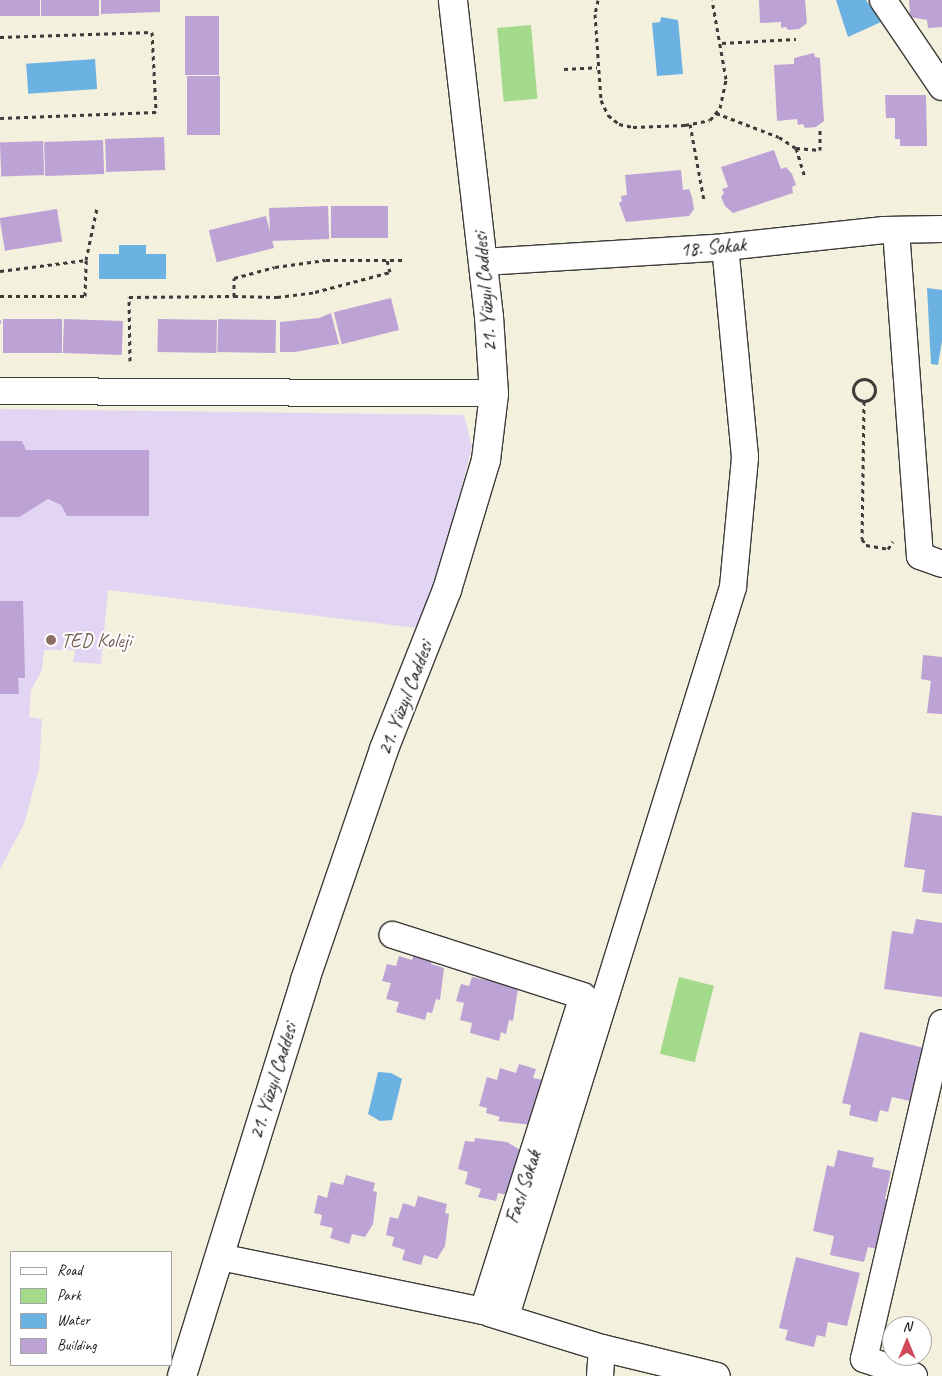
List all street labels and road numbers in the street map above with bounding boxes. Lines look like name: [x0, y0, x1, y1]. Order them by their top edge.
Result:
street label: 21. Yüzyıl Caddesi: [468, 231, 502, 353]
street label: 18. Sokak: [679, 232, 747, 262]
street label: 21. Yüzyıl Caddesi: [372, 638, 438, 758]
street label: 21. Yüzyıl Caddesi: [244, 1020, 302, 1142]
street label: Fasıl Sokak: [500, 1148, 546, 1226]

